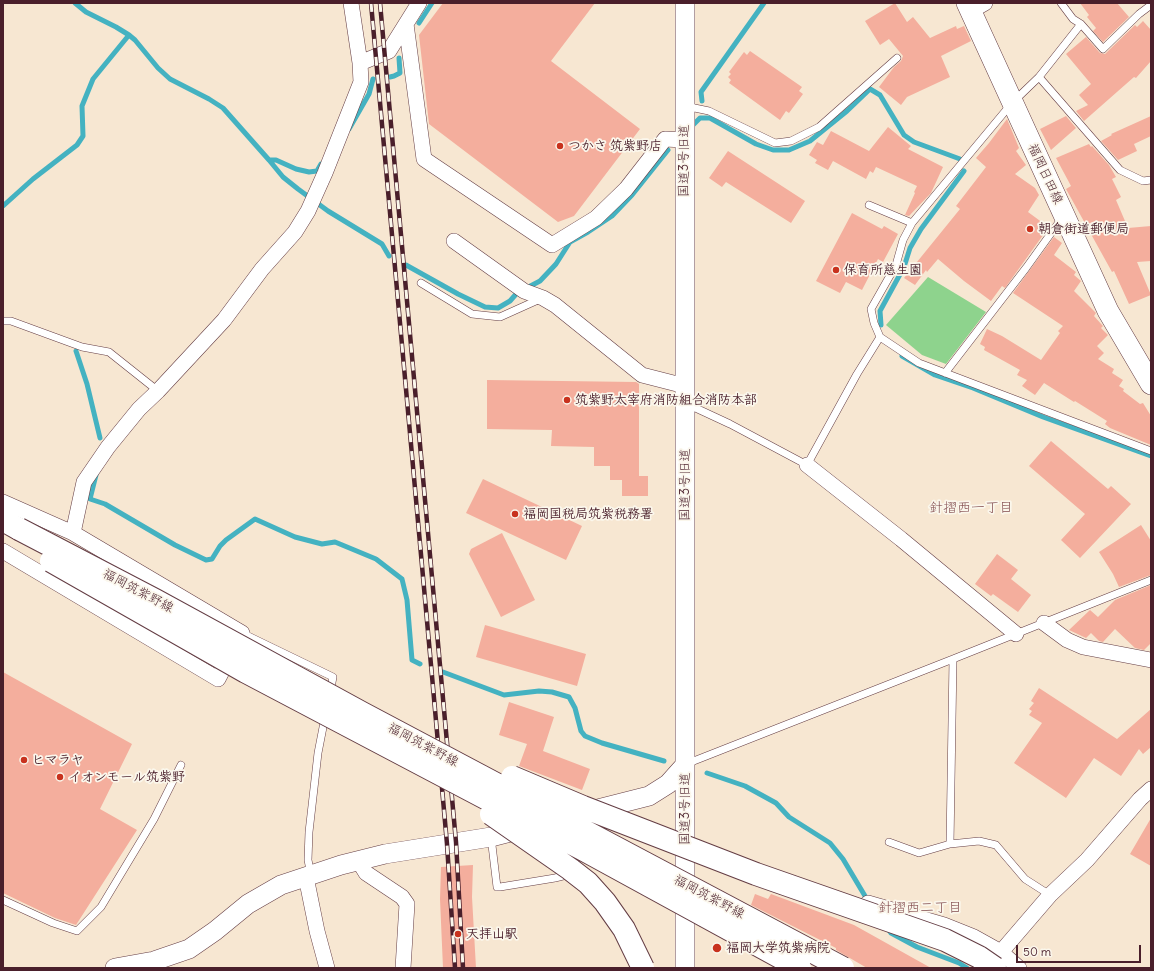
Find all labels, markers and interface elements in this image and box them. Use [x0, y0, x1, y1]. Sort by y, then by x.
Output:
street label: 国道3号旧道 [676, 125, 692, 197]
place label: つかさ 筑紫野店 [568, 138, 662, 154]
marker: つかさ 筑紫野店 [555, 141, 565, 151]
street label: 福岡日田線 [1024, 141, 1066, 207]
place label: 朝倉街道郵便局 [1038, 221, 1129, 237]
marker: 朝倉街道郵便局 [1025, 224, 1035, 234]
place label: 保育所慈生園 [844, 262, 922, 278]
marker: 保育所慈生園 [831, 265, 841, 275]
place label: 筑紫野太宰府消防組合消防本部 [575, 392, 757, 408]
marker: 筑紫野太宰府消防組合消防本部 [562, 395, 572, 405]
street label: 国道3号旧道 [677, 449, 693, 521]
district label: 針摺西一丁目 [929, 500, 1013, 516]
place label: 福岡国税局筑紫税務署 [523, 506, 653, 522]
marker: 福岡国税局筑紫税務署 [510, 509, 520, 519]
street label: 福岡筑紫野線 [100, 566, 176, 616]
street label: 福岡筑紫野線 [385, 720, 461, 770]
place label: ヒマラヤ [32, 752, 84, 768]
marker: ヒマラヤ [19, 755, 29, 765]
place label: イオンモール筑紫野 [68, 769, 185, 785]
marker: イオンモール筑紫野 [55, 772, 65, 782]
street label: 国道3号旧道 [677, 773, 693, 845]
street label: 福岡筑紫野線 [671, 872, 747, 922]
district label: 針摺西二丁目 [878, 900, 962, 916]
place label: 天拝山駅 [466, 926, 518, 942]
marker: 天拝山駅 [453, 929, 463, 939]
scale bar [1018, 937, 1143, 963]
place label: 福岡大学筑紫病院 [726, 940, 830, 956]
marker: 福岡大学筑紫病院 [711, 942, 723, 954]
text: 50 m [1023, 944, 1051, 959]

